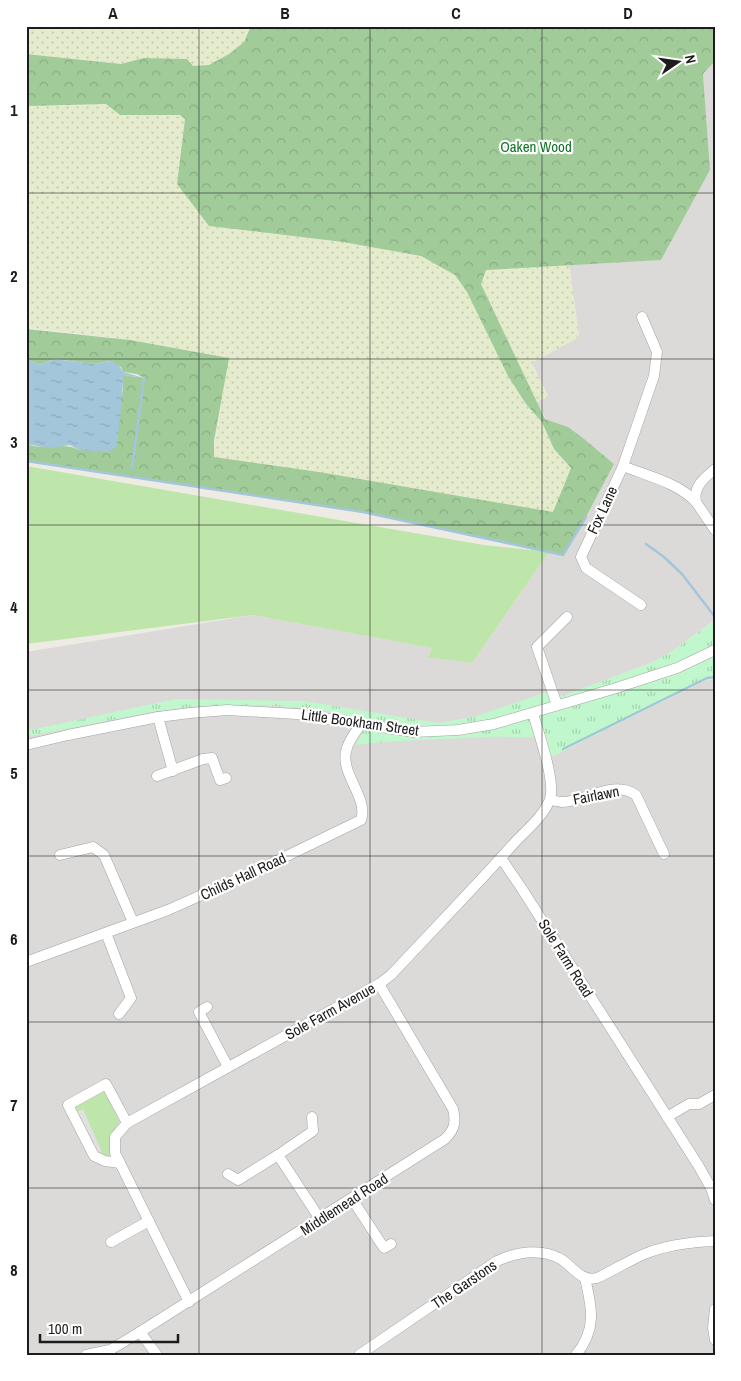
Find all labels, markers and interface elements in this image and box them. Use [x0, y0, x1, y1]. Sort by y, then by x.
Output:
text: A [108, 2, 118, 24]
text: B [280, 2, 290, 24]
text: C [451, 2, 461, 24]
text: D [623, 2, 633, 24]
north arrow [654, 38, 704, 88]
text: N [681, 53, 700, 65]
text: 1 [10, 99, 18, 121]
park label: Oaken Wood [500, 136, 572, 157]
text: 2 [10, 265, 18, 287]
text: 3 [10, 431, 18, 453]
street label: Fox Lane [582, 482, 622, 537]
text: 4 [10, 596, 18, 618]
street label: Little Bookham Street [300, 703, 421, 741]
text: 5 [10, 762, 18, 784]
street label: Fairlawn [571, 780, 621, 810]
street label: Childs Hall Road [197, 847, 289, 905]
street label: Sole Farm Road [534, 915, 598, 1001]
text: 6 [10, 928, 18, 950]
street label: Sole Farm Avenue [281, 977, 379, 1045]
text: 7 [10, 1094, 18, 1116]
street label: Middlemead Road [296, 1168, 392, 1240]
street label: The Garstons [427, 1254, 501, 1314]
text: 8 [10, 1259, 18, 1281]
scale bar [40, 1311, 178, 1343]
text: 100 m [48, 1318, 82, 1339]

